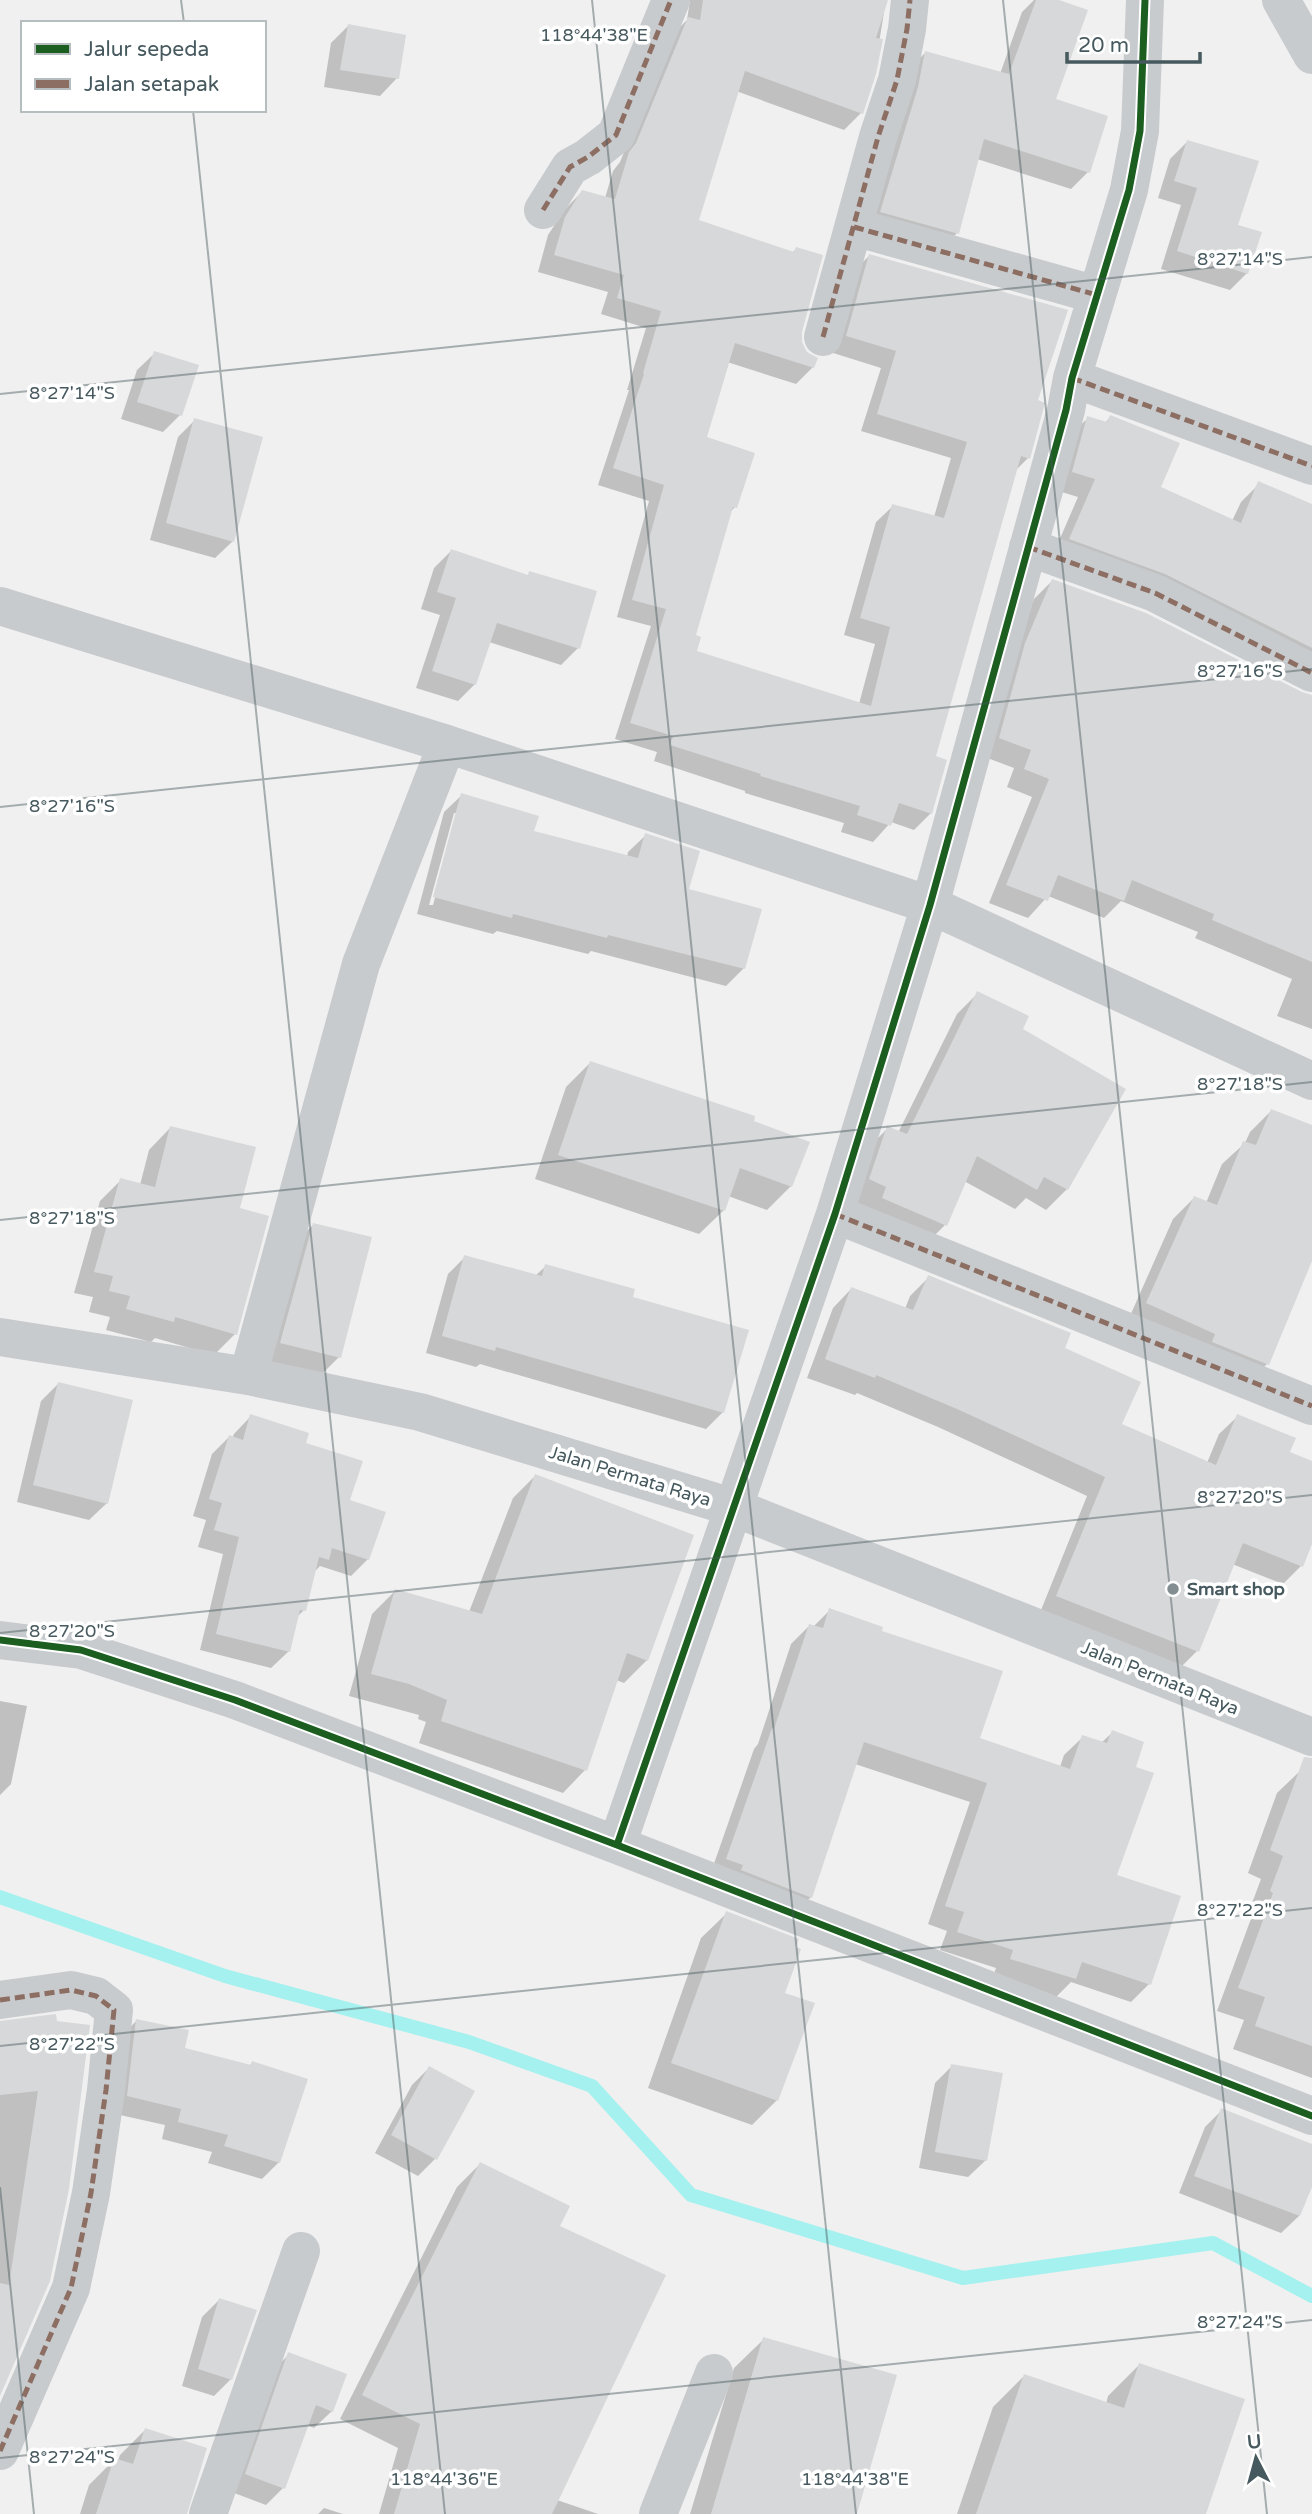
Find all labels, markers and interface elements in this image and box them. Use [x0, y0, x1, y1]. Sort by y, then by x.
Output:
legend [21, 21, 266, 112]
scale bar [1067, 21, 1200, 65]
text: 118°44'38"E [540, 24, 648, 46]
text: 20 m [1078, 33, 1129, 58]
text: Jalur sepeda [84, 37, 209, 62]
text: Jalan setapak [84, 72, 219, 97]
text: 8°27'14"S [1197, 248, 1283, 270]
text: 8°27'14"S [29, 382, 115, 404]
text: 8°27'16"S [1197, 660, 1283, 682]
text: 8°27'16"S [29, 795, 115, 817]
text: 8°27'18"S [1197, 1073, 1283, 1095]
text: 8°27'18"S [29, 1207, 115, 1229]
street label: Jalan Permata Raya [546, 1441, 714, 1511]
text: 8°27'20"S [1197, 1486, 1283, 1508]
place label: Smart shop [1187, 1578, 1285, 1600]
marker: Smart shop [1165, 1581, 1181, 1597]
text: 8°27'20"S [29, 1620, 115, 1642]
street label: Jalan Permata Raya [1078, 1636, 1242, 1720]
text: 8°27'22"S [1197, 1899, 1283, 1921]
text: 8°27'22"S [29, 2033, 115, 2055]
text: 8°27'24"S [1197, 2311, 1283, 2333]
north arrow [1221, 2423, 1291, 2493]
text: U [1246, 2430, 1263, 2454]
text: 8°27'24"S [29, 2446, 115, 2468]
text: 118°44'36"E [390, 2468, 498, 2490]
text: 118°44'38"E [801, 2468, 909, 2490]

